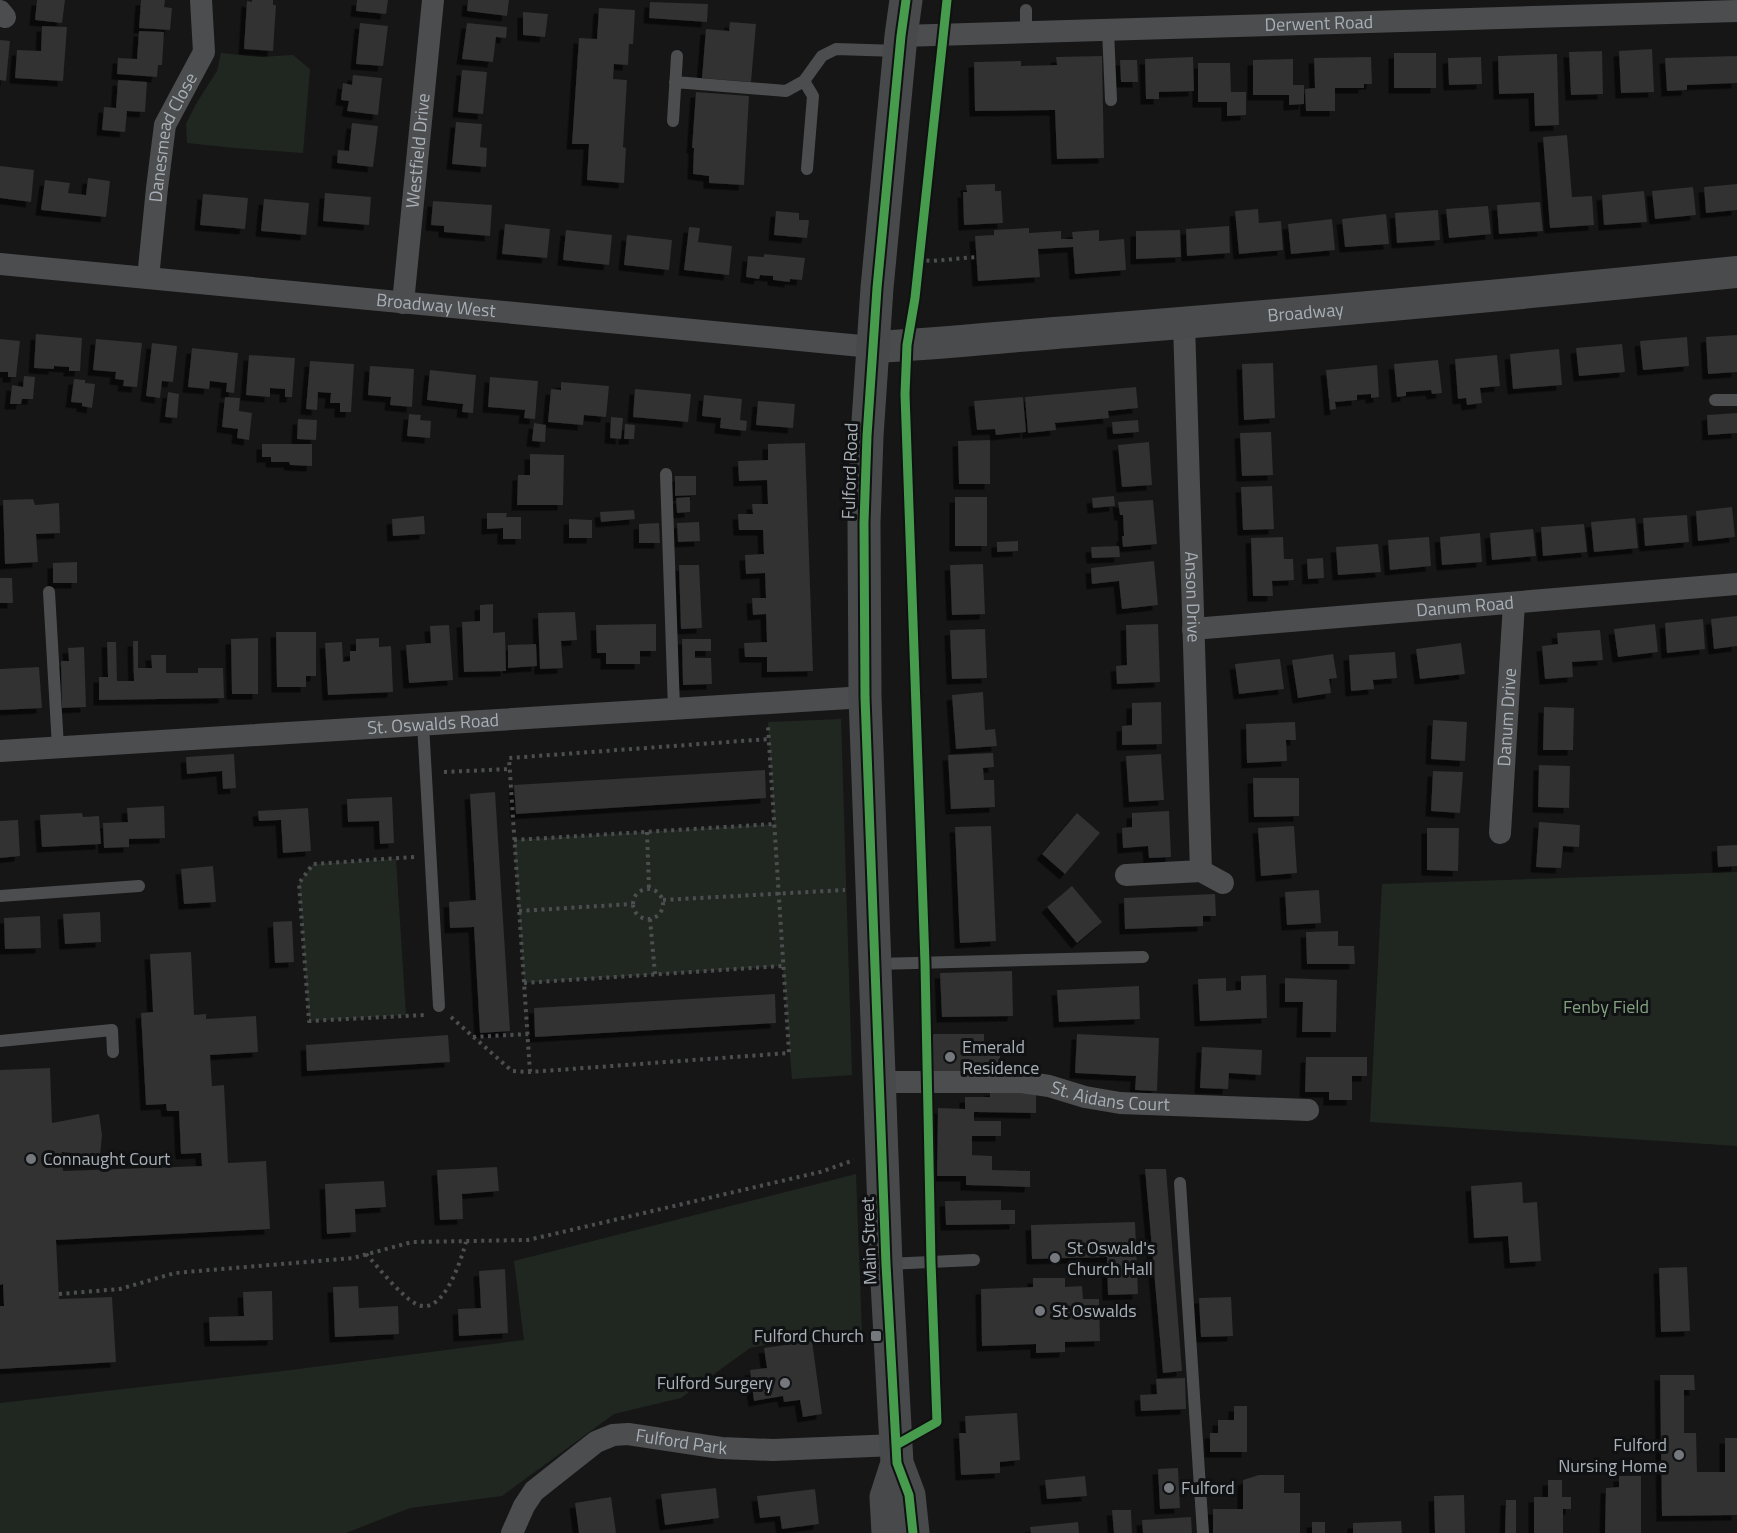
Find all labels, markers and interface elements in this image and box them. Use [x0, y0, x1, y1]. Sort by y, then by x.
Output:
street label: Derwent Road [1264, 8, 1373, 38]
street label: Danesmead Close [142, 67, 204, 203]
street label: Westfield Drive [398, 92, 437, 209]
street label: Broadway West [375, 286, 498, 324]
street label: Broadway [1266, 295, 1345, 329]
street label: Fulford Road [834, 422, 865, 520]
street label: Anson Drive [1178, 551, 1208, 643]
street label: Danum Road [1415, 589, 1515, 623]
street label: Danum Drive [1490, 667, 1523, 767]
street label: St. Oswalds Road [367, 706, 500, 741]
park label: Fenby Field [1563, 993, 1649, 1020]
place label: Emerald Residence [962, 1033, 1039, 1081]
marker: Emerald Residence [943, 1050, 957, 1064]
street label: St. Aidans Court [1048, 1073, 1171, 1118]
place label: Connaught Court [43, 1145, 171, 1172]
marker: Connaught Court [24, 1152, 38, 1166]
street label: Main Street [853, 1196, 884, 1286]
place label: St Oswald's Church Hall [1067, 1234, 1155, 1282]
marker: St Oswald's Church Hall [1048, 1251, 1062, 1265]
place label: St Oswalds [1052, 1297, 1137, 1324]
marker: St Oswalds [1033, 1304, 1047, 1318]
place label: Fulford Church [754, 1322, 864, 1349]
marker: Fulford Church [869, 1329, 883, 1343]
place label: Fulford Surgery [657, 1369, 773, 1396]
marker: Fulford Surgery [778, 1376, 792, 1390]
street label: Fulford Park [634, 1421, 728, 1461]
place label: Fulford Nursing Home [1558, 1431, 1667, 1479]
marker: Fulford Nursing Home [1672, 1448, 1686, 1462]
place label: Fulford [1181, 1474, 1235, 1501]
marker: Fulford [1162, 1481, 1176, 1495]

